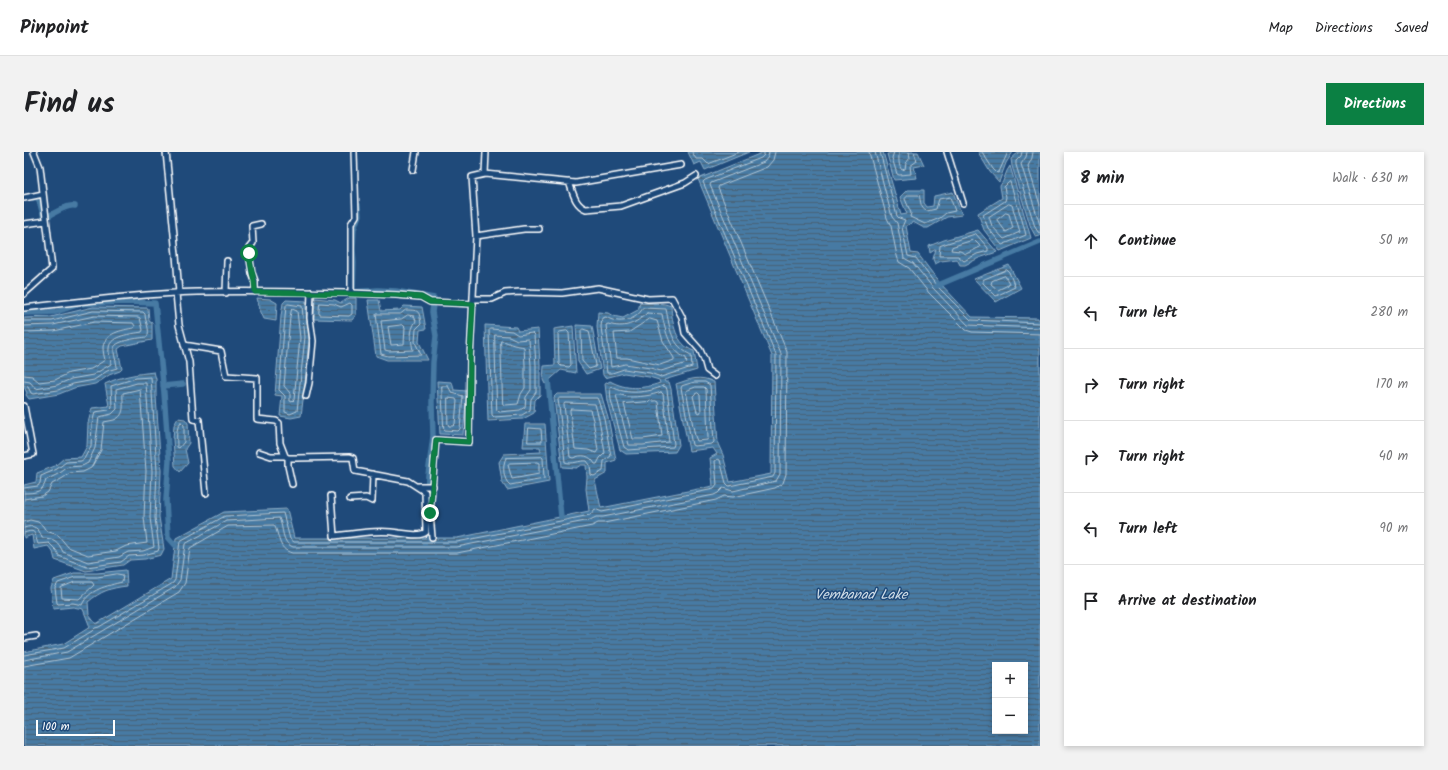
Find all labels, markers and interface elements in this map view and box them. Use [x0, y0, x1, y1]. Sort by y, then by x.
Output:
text: Pinpoint [20, 13, 89, 43]
text: Map [1268, 17, 1293, 39]
text: Directions [1315, 17, 1373, 39]
text: Saved [1395, 17, 1428, 39]
text: Find us [24, 82, 115, 127]
button: Directions [1326, 83, 1424, 125]
text: 8 min [1080, 165, 1124, 192]
text: Walk · 630 m [1332, 168, 1408, 189]
text: Continue [1118, 229, 1176, 253]
icon: ahead [1080, 230, 1102, 252]
text: 50 m [1379, 230, 1408, 251]
route start [240, 244, 258, 262]
text: Turn left [1118, 301, 1178, 325]
icon: left [1080, 302, 1102, 324]
text: 280 m [1371, 302, 1408, 323]
text: Turn right [1118, 373, 1185, 397]
icon: right [1080, 374, 1102, 396]
text: 170 m [1376, 374, 1408, 395]
text: Turn right [1118, 445, 1185, 469]
icon: right [1080, 446, 1102, 468]
text: 40 m [1379, 446, 1408, 467]
route end [421, 504, 439, 522]
text: Turn left [1118, 517, 1178, 541]
icon: left [1080, 518, 1102, 540]
text: 90 m [1380, 518, 1408, 539]
water label: Vembanad Lake [815, 584, 909, 606]
text: Arrive at destination [1118, 589, 1257, 613]
icon: arrive [1080, 590, 1102, 612]
map controls [992, 662, 1028, 734]
button: + [992, 662, 1028, 698]
button: − [992, 698, 1028, 734]
scale bar [36, 718, 115, 737]
text: 100 m [42, 718, 70, 736]

